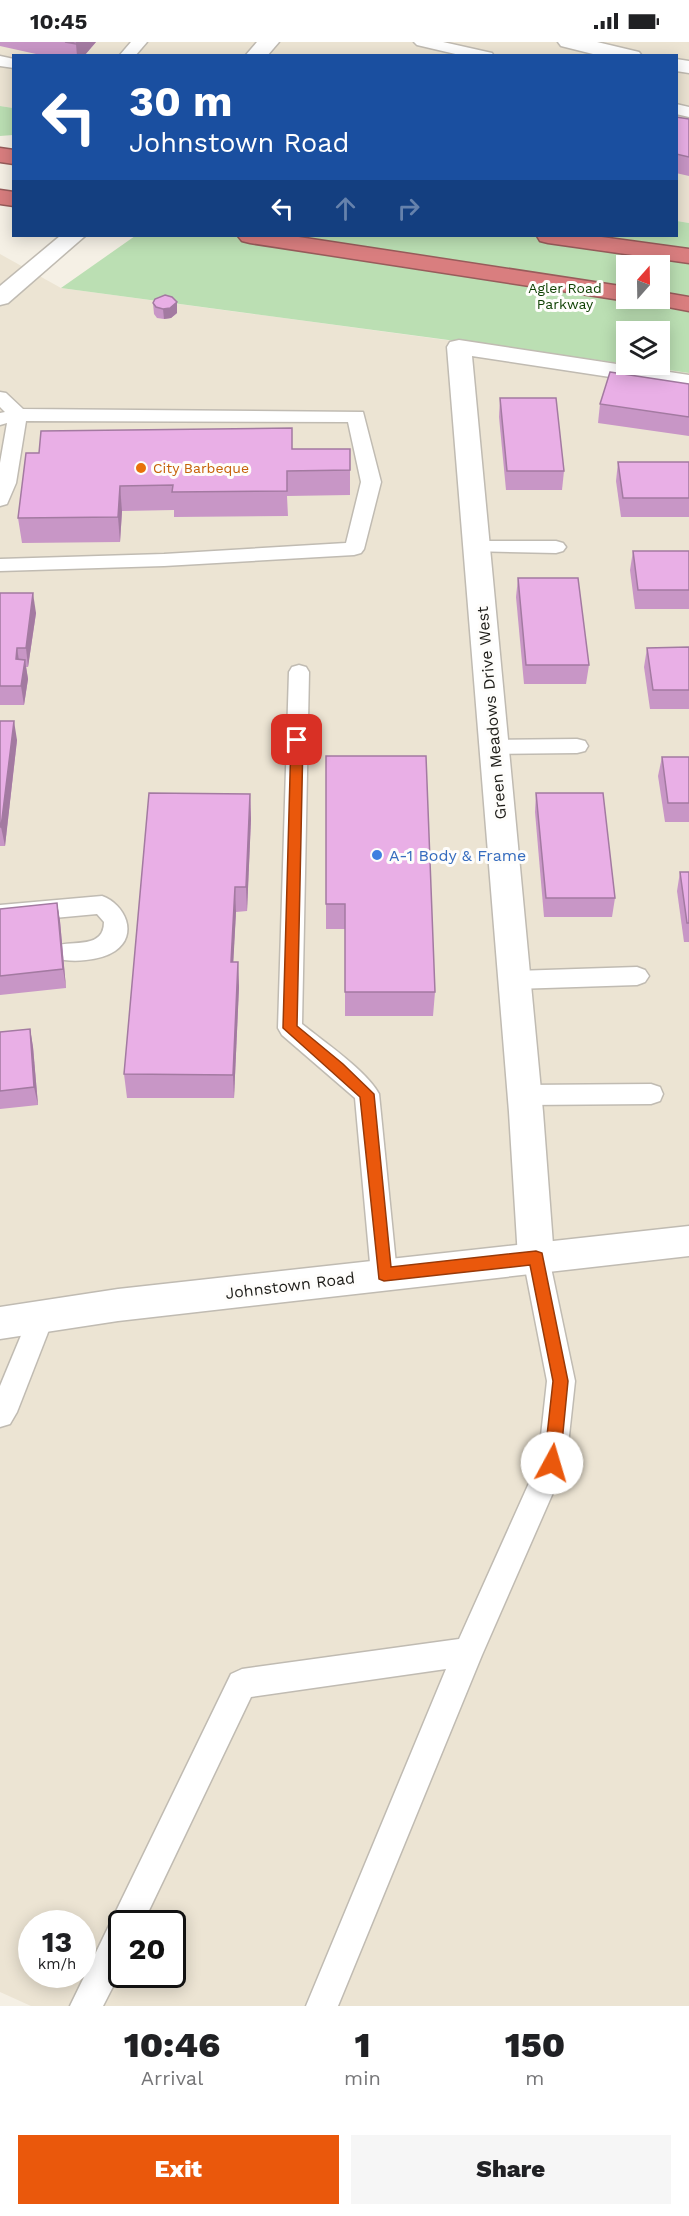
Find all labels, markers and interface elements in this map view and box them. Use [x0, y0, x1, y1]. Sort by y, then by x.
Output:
text: 10:45 [30, 9, 87, 34]
text: 30 m [129, 77, 233, 126]
icon: left [30, 78, 108, 156]
text: Johnstown Road [129, 127, 349, 159]
icon: left [266, 192, 299, 225]
icon: ahead [329, 192, 362, 225]
icon: right [392, 192, 425, 225]
north arrow [616, 255, 670, 309]
map controls [616, 255, 670, 375]
park label: Agler Road Parkway [528, 280, 602, 312]
button: layers [616, 321, 670, 375]
place label: City Barbeque [153, 460, 249, 476]
marker: City Barbeque [134, 461, 148, 475]
street label: Green Meadows Drive West [473, 605, 510, 820]
pin [271, 714, 322, 765]
icon: arrive [280, 723, 313, 756]
place label: A-1 Body & Frame [389, 846, 526, 865]
marker: A-1 Body & Frame [370, 848, 384, 862]
street label: Johnstown Road [224, 1268, 356, 1303]
position arrow [520, 1431, 584, 1495]
speed limit sign: 20 [108, 1910, 186, 1988]
text: 13 [42, 1924, 72, 1959]
text: km/h [38, 1955, 76, 1973]
text: 10:46 [124, 2024, 220, 2066]
text: 1 [354, 2024, 370, 2066]
text: 150 [505, 2024, 565, 2066]
text: Arrival [141, 2066, 203, 2090]
text: min [344, 2066, 381, 2090]
text: m [525, 2066, 544, 2090]
button: Exit [18, 2135, 339, 2204]
button: Share [351, 2135, 671, 2204]

